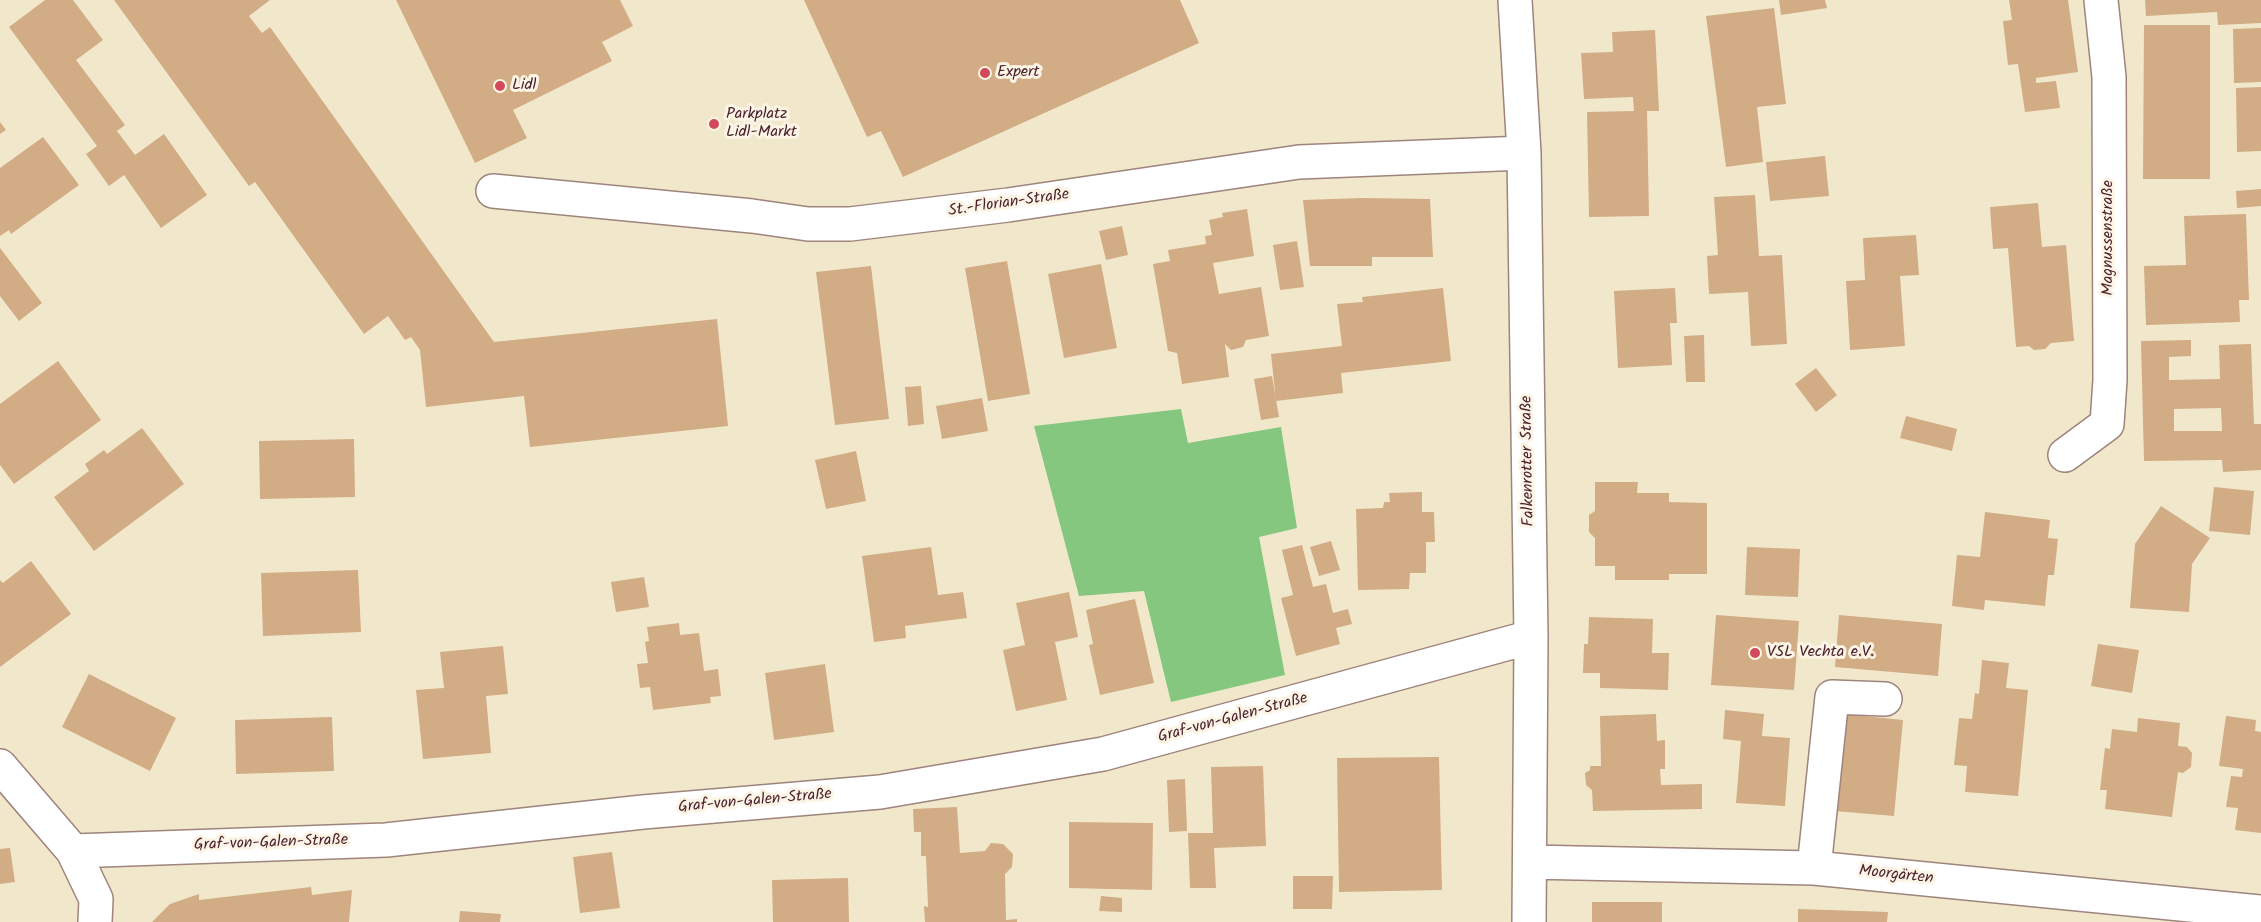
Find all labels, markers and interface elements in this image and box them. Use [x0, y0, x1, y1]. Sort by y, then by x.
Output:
place label: Expert [997, 63, 1040, 83]
marker: Expert [978, 66, 992, 80]
place label: Lidl [512, 76, 536, 96]
marker: Lidl [493, 79, 507, 93]
place label: Parkplatz Lidl-Markt [726, 105, 797, 143]
marker: Parkplatz Lidl-Markt [707, 117, 721, 131]
street label: Magnussenstraße [2099, 180, 2119, 296]
street label: St.-Florian-Straße [947, 186, 1071, 222]
street label: Falkenrotter Straße [1518, 395, 1540, 527]
place label: VSL Vechta e.V. [1767, 643, 1874, 663]
marker: VSL Vechta e.V. [1748, 646, 1762, 660]
street label: Graf-von-Galen-Straße [1156, 690, 1310, 748]
street label: Graf-von-Galen-Straße [677, 786, 833, 818]
street label: Graf-von-Galen-Straße [194, 832, 348, 856]
street label: Moorgärten [1858, 863, 1934, 889]

